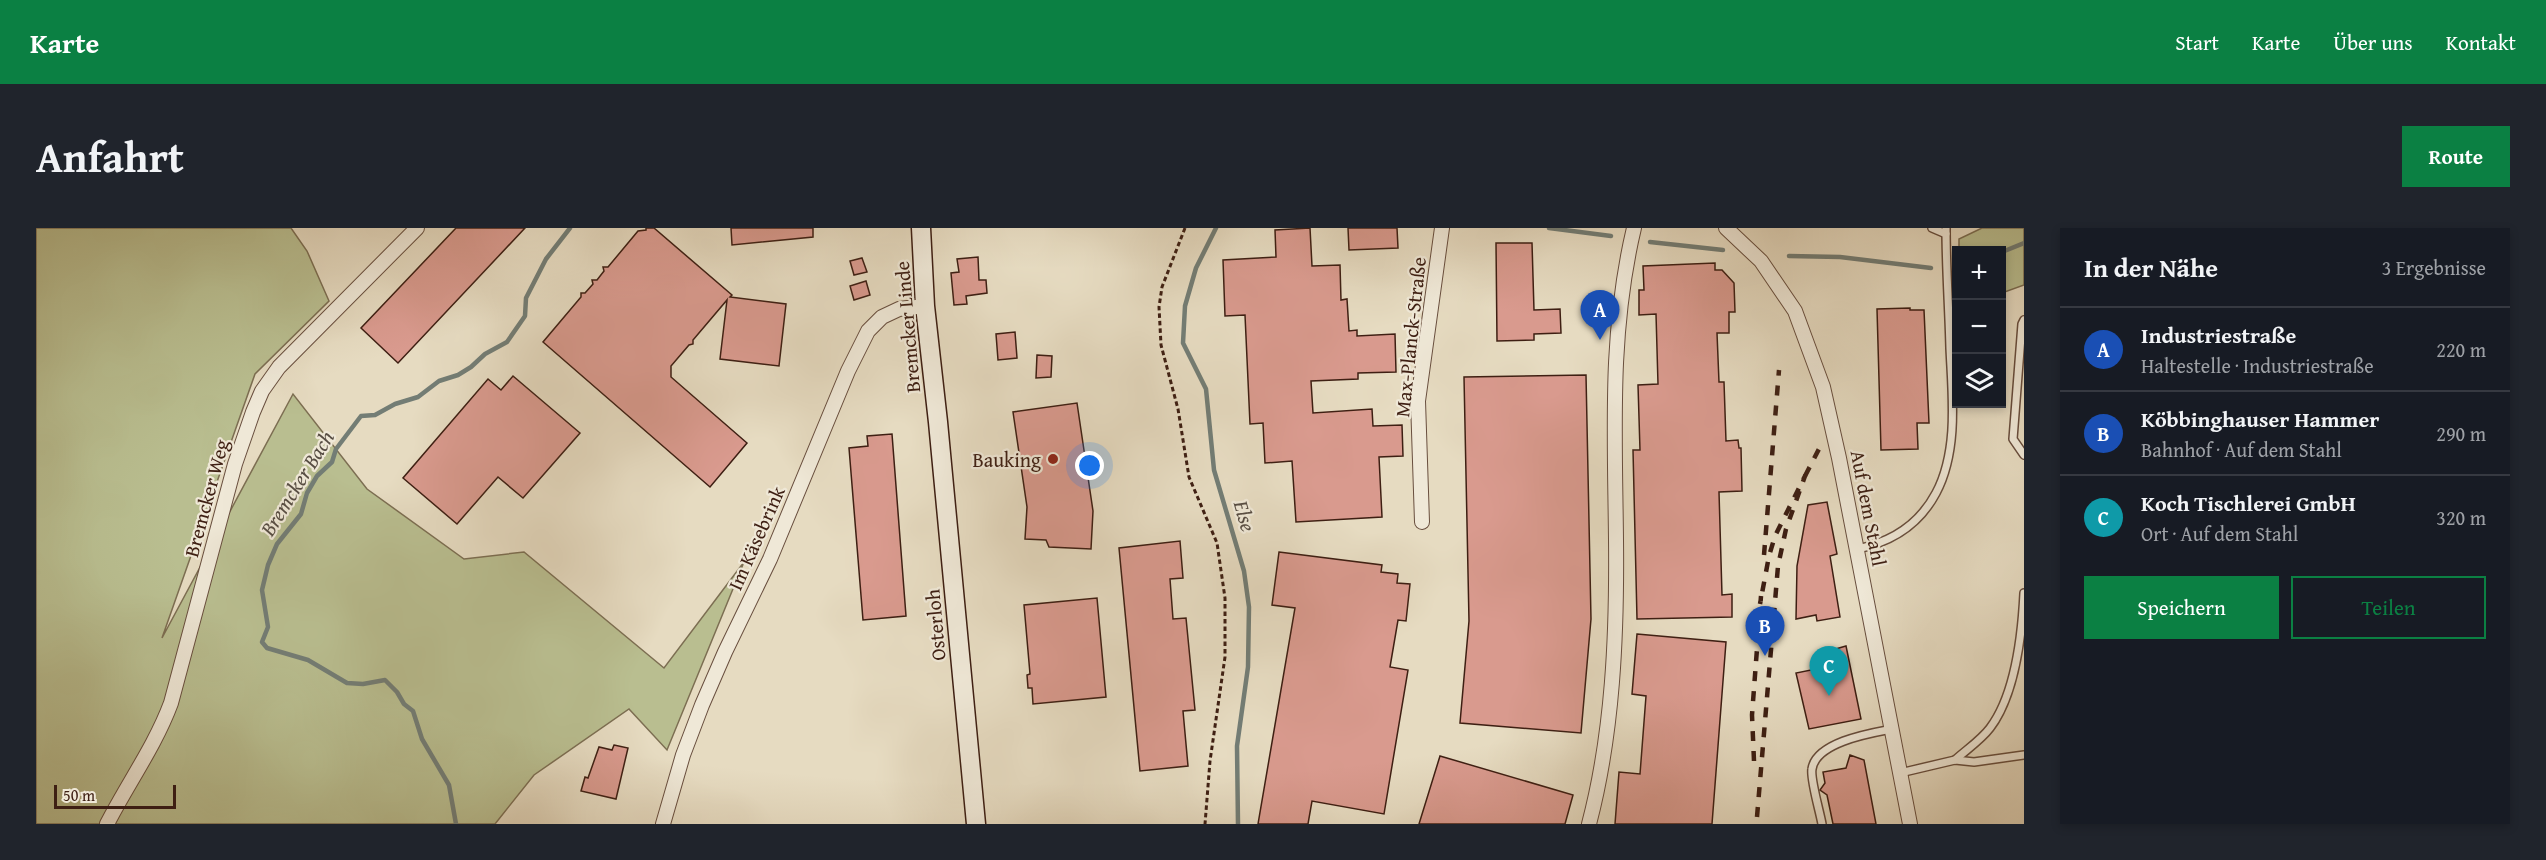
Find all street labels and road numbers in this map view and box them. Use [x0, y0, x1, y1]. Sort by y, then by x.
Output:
street label: Max-Planck-Straße [1387, 255, 1433, 419]
street label: Bremcker Linde [887, 260, 927, 394]
street label: Bremcker Weg [176, 436, 236, 560]
street label: Auf dem Stahl [1844, 447, 1895, 569]
street label: Im Käsebrink [720, 481, 792, 595]
street label: Osterloh [917, 588, 953, 662]

